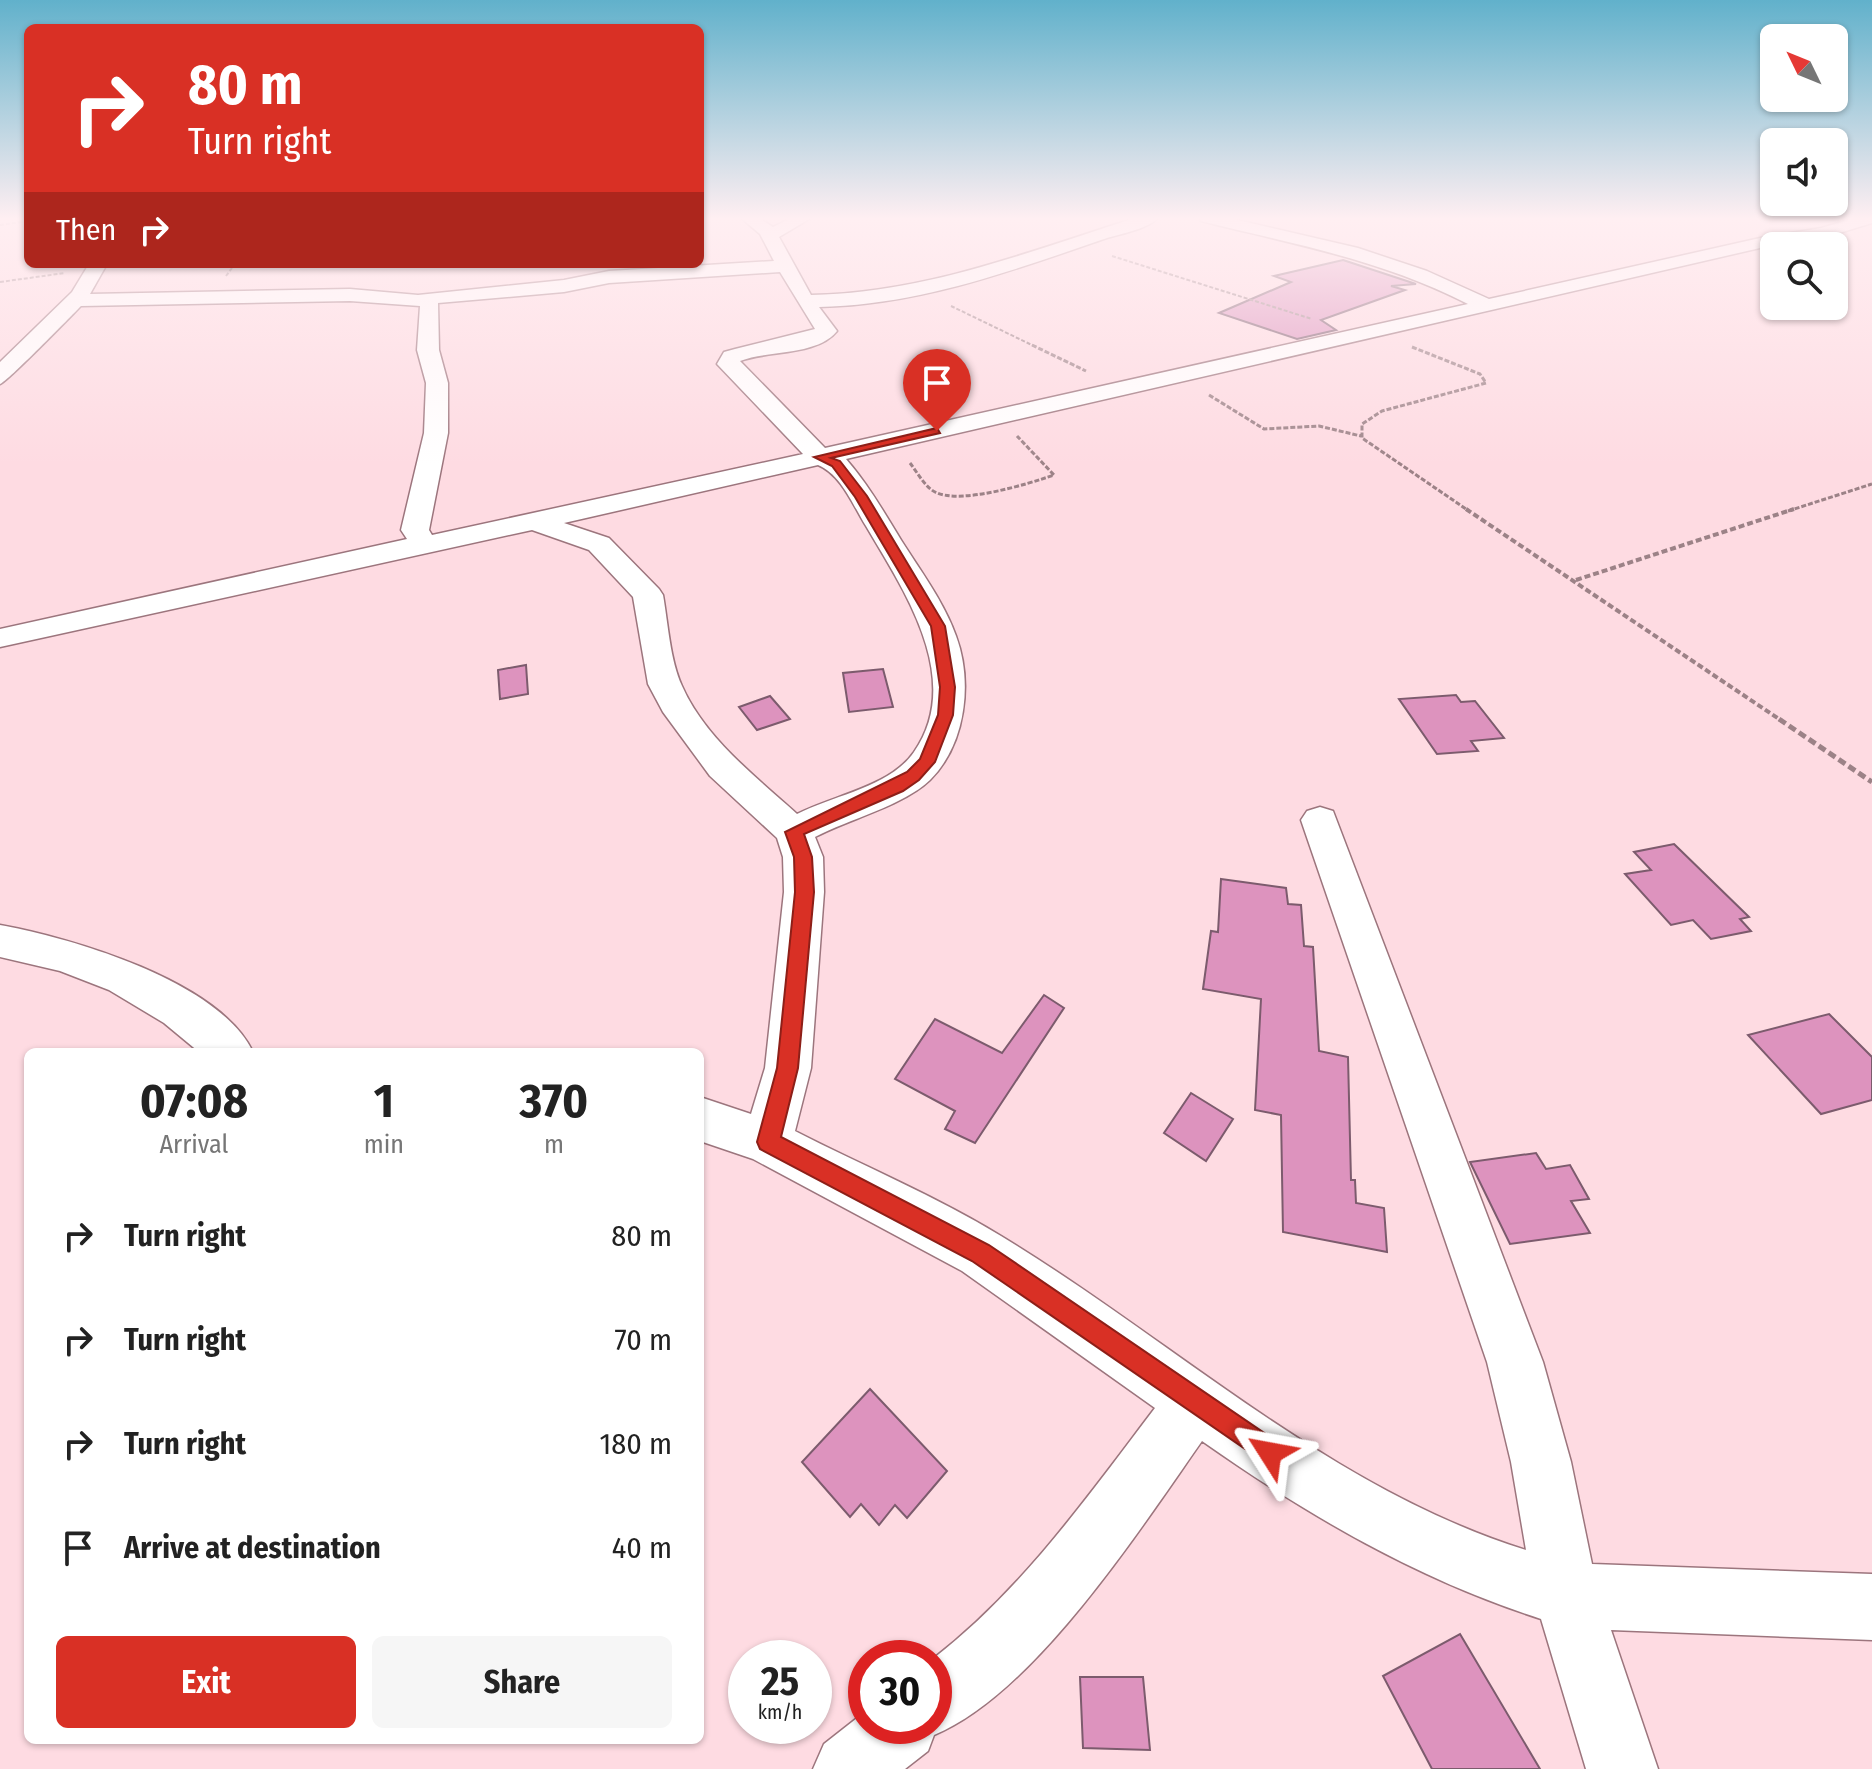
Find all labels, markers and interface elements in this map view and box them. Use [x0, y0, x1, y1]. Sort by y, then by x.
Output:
north arrow [1760, 24, 1848, 112]
map controls [1760, 24, 1848, 320]
text: 80 m [188, 52, 303, 119]
icon: right [56, 56, 160, 160]
text: Turn right [188, 120, 331, 164]
button: sound [1760, 128, 1848, 216]
icon: right [132, 208, 176, 252]
text: Then [56, 212, 116, 248]
button: search [1760, 232, 1848, 320]
pin [903, 349, 971, 431]
icon: arrive [915, 361, 959, 405]
text: 07:08 [140, 1072, 248, 1130]
text: 1 [374, 1072, 394, 1130]
text: 370 [520, 1072, 588, 1130]
text: Arrival [159, 1129, 228, 1160]
text: min [364, 1129, 404, 1160]
text: m [544, 1129, 564, 1160]
icon: right [56, 1214, 100, 1258]
text: Turn right [124, 1218, 246, 1254]
text: 80 m [611, 1218, 672, 1254]
icon: right [56, 1318, 100, 1362]
text: Turn right [124, 1322, 246, 1358]
text: 70 m [614, 1322, 672, 1358]
position arrow [1228, 1411, 1312, 1495]
icon: right [56, 1422, 100, 1466]
text: Turn right [124, 1426, 246, 1462]
text: 180 m [600, 1426, 672, 1462]
icon: arrive [56, 1526, 100, 1570]
text: Arrive at destination [124, 1530, 381, 1566]
text: 40 m [612, 1530, 672, 1566]
button: Exit [56, 1636, 356, 1728]
button: Share [372, 1636, 672, 1728]
speed limit sign: 30 [848, 1640, 952, 1744]
text: 25 [761, 1658, 799, 1706]
text: km/h [758, 1700, 802, 1724]

